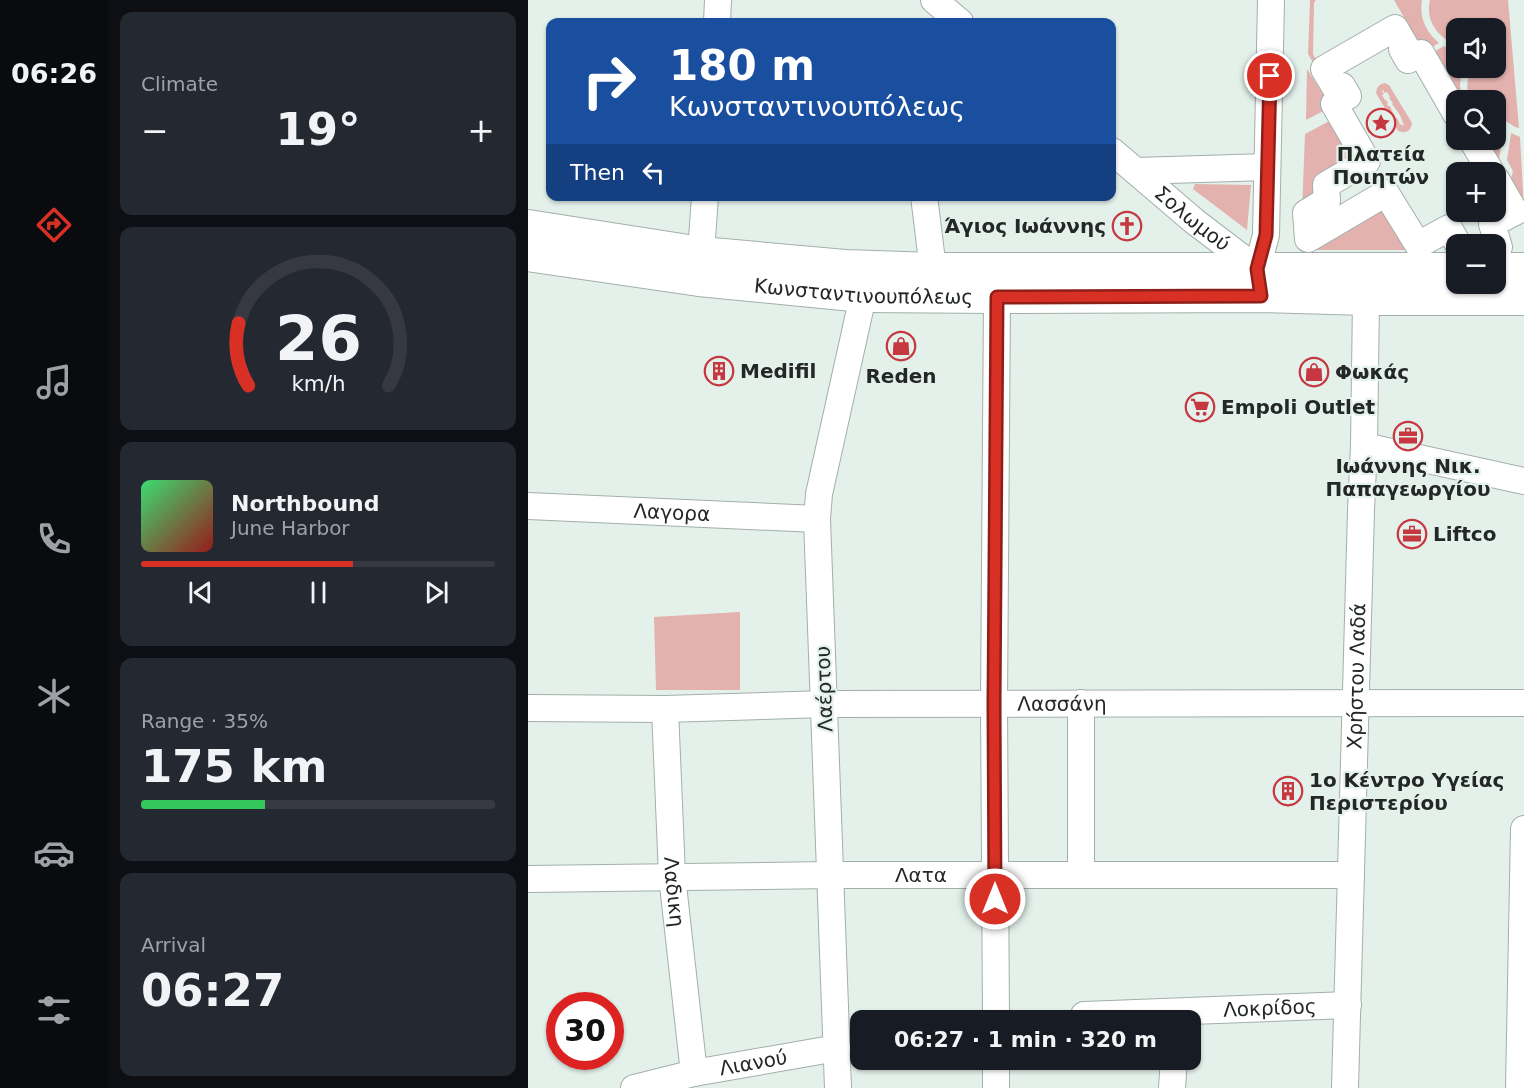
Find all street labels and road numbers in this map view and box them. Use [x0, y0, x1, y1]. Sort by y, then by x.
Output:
street label: Σολωμού [1150, 181, 1235, 256]
street label: Κωνσταντινουπόλεως [753, 273, 973, 309]
street label: Λαγορα [633, 499, 711, 526]
street label: Χρήστου Λαδά [1342, 603, 1370, 750]
street label: Λαέρτου [811, 645, 837, 733]
street label: Λασσάνη [1017, 692, 1107, 716]
street label: Λαδικη [659, 856, 690, 928]
street label: Λατα [895, 863, 947, 887]
street label: Λοκρίδος [1223, 994, 1317, 1022]
street label: Λιανού [717, 1045, 789, 1080]

